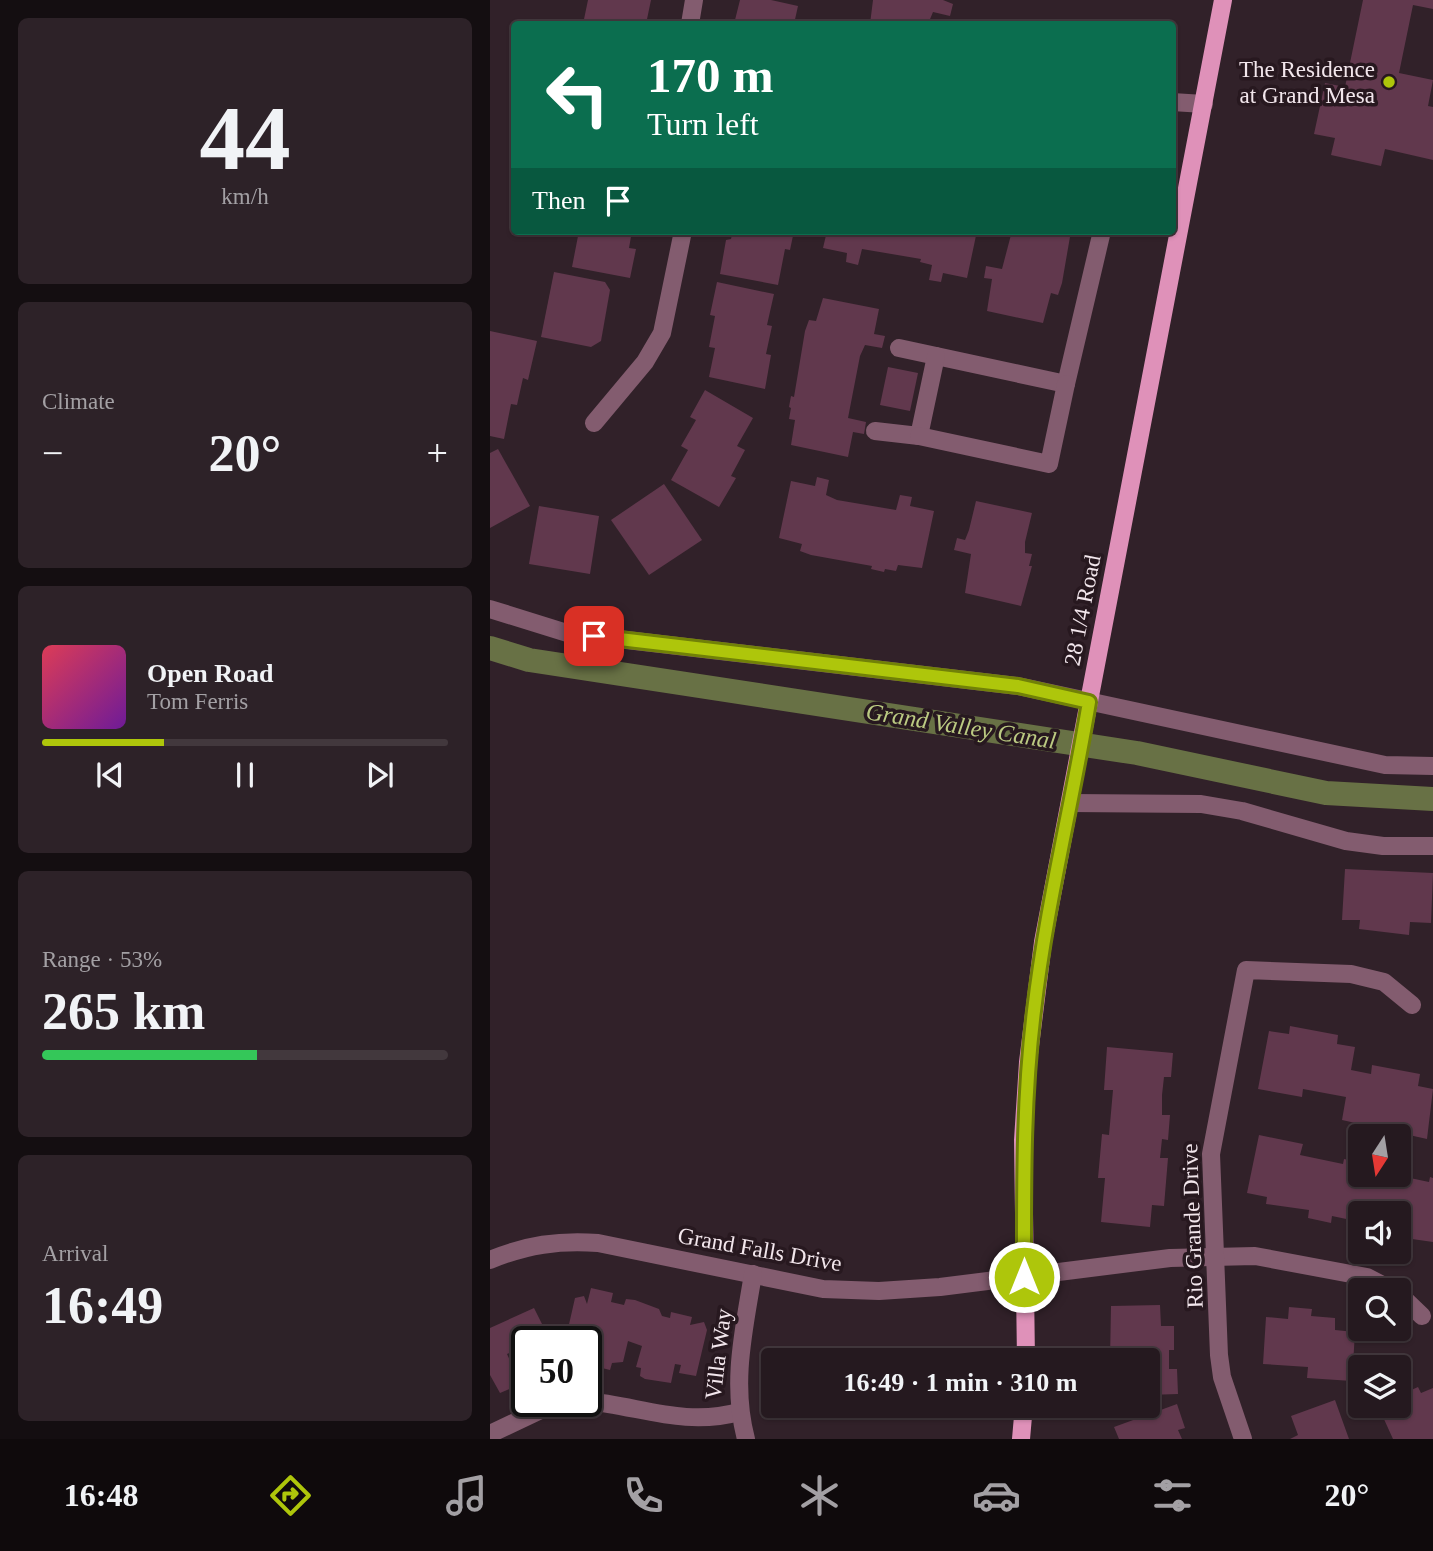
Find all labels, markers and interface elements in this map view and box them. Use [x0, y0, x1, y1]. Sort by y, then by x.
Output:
text: 170 m [647, 48, 774, 103]
icon: left [532, 49, 623, 140]
place label: The Residence at Grand Mesa [1239, 57, 1375, 108]
marker: The Residence at Grand Mesa [1381, 74, 1397, 90]
text: 44 [200, 88, 291, 189]
text: Turn left [647, 106, 759, 142]
icon: arrive [599, 182, 637, 220]
text: km/h [221, 184, 269, 209]
text: Then [532, 186, 585, 215]
text: Climate [42, 389, 115, 414]
text: 20° [209, 425, 281, 482]
text: − [42, 432, 63, 474]
text: + [427, 432, 448, 474]
street label: 28 1/4 Road [1059, 552, 1106, 668]
pin [564, 606, 624, 666]
icon: arrive [575, 617, 613, 655]
text: Open Road [147, 659, 273, 688]
text: Tom Ferris [147, 689, 248, 714]
water label: Grand Valley Canal [864, 698, 1058, 754]
icon: previous [91, 756, 129, 794]
icon: pause [226, 756, 264, 794]
icon: next [361, 756, 399, 794]
text: Range · 53% [42, 947, 162, 972]
text: 265 km [42, 983, 205, 1040]
north arrow [1348, 1124, 1410, 1186]
map controls [1348, 1124, 1411, 1418]
street label: Rio Grande Drive [1177, 1143, 1208, 1309]
button: sound [1348, 1201, 1411, 1264]
street label: Grand Falls Drive [676, 1223, 844, 1276]
position arrow [987, 1240, 1061, 1314]
text: Arrival [42, 1241, 108, 1266]
text: 16:49 [42, 1277, 163, 1334]
button: search [1348, 1278, 1411, 1341]
street label: Villa Way [701, 1307, 737, 1401]
speed limit sign: 50 [511, 1326, 602, 1417]
button: layers [1348, 1355, 1411, 1418]
text: 16:49 · 1 min · 310 m [844, 1368, 1078, 1397]
icon: directions [266, 1471, 315, 1520]
icon: music [442, 1471, 491, 1520]
icon: phone [619, 1471, 668, 1520]
icon: climate [795, 1471, 844, 1520]
icon: car [972, 1471, 1021, 1520]
icon: filters [1148, 1471, 1197, 1520]
text: 16:48 [64, 1477, 138, 1513]
text: 20° [1324, 1477, 1369, 1513]

